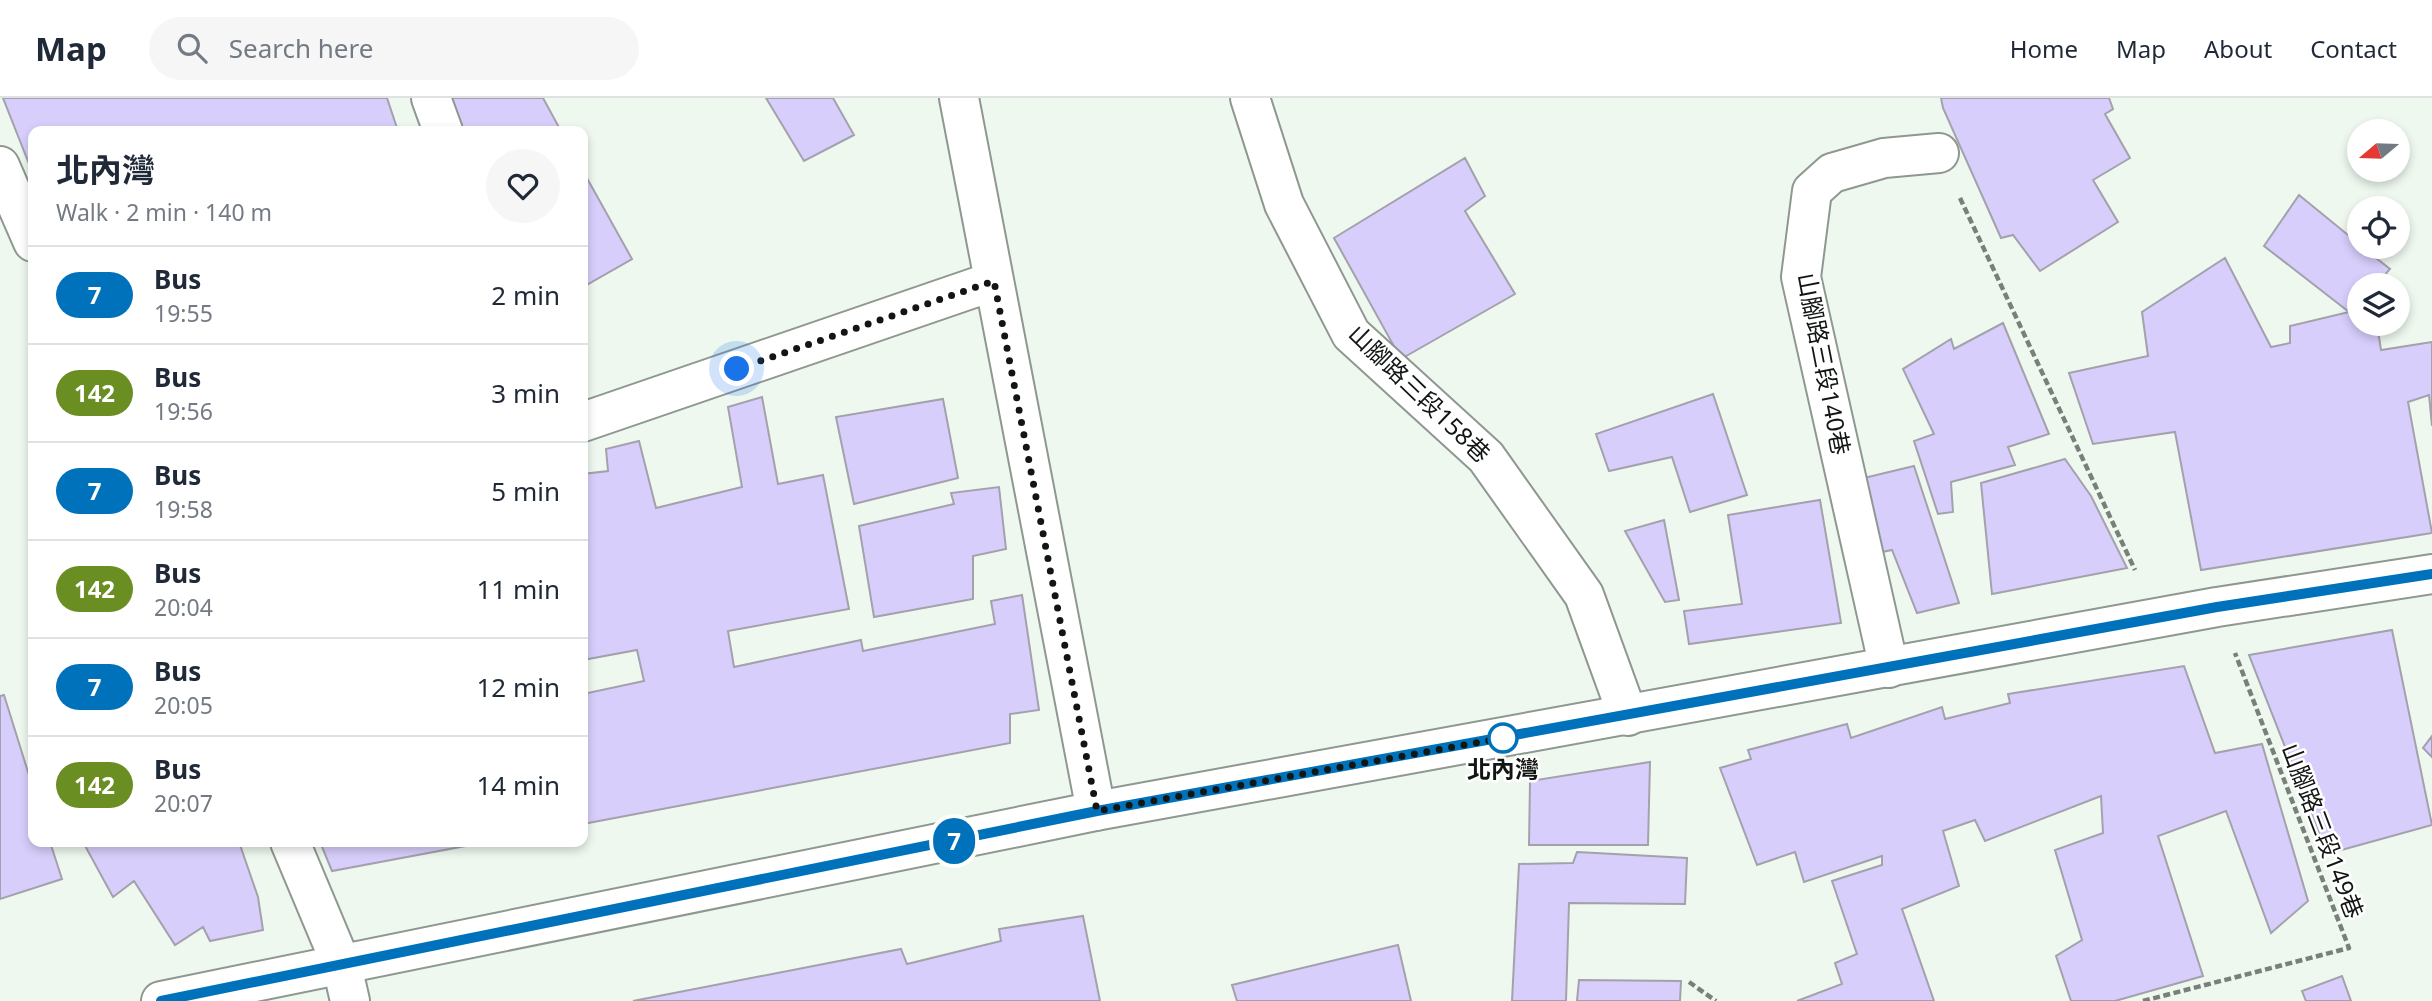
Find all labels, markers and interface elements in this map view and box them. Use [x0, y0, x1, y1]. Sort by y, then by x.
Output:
search box [149, 17, 639, 80]
text: Map [35, 26, 107, 71]
icon: search [173, 29, 211, 67]
text: Search here [229, 30, 373, 66]
text: Home [2010, 32, 2078, 65]
text: Map [2116, 32, 2166, 65]
text: About [2204, 32, 2272, 65]
text: Contact [2310, 32, 2397, 65]
north arrow [2347, 119, 2410, 182]
map controls [2347, 119, 2410, 336]
text: 北內灣 [56, 147, 155, 192]
button: heart [486, 149, 560, 223]
text: Walk · 2 min · 140 m [56, 196, 272, 228]
button: locate [2347, 196, 2410, 259]
text: Bus [154, 261, 201, 297]
street label: 山腳路三段140巷 [1791, 270, 1858, 458]
button: layers [2347, 273, 2410, 336]
text: 2 min [491, 277, 560, 313]
text: 7 [88, 278, 101, 311]
text: 19:55 [154, 297, 213, 329]
street label: 山腳路三段158巷 [1342, 317, 1498, 469]
your location [719, 351, 754, 386]
text: Bus [154, 359, 201, 395]
text: 3 min [491, 375, 560, 411]
text: 142 [74, 376, 115, 409]
text: 19:56 [154, 395, 213, 427]
text: Bus [154, 457, 201, 493]
text: 5 min [491, 473, 560, 509]
text: 7 [88, 474, 101, 507]
text: 19:58 [154, 493, 213, 525]
text: Bus [154, 555, 201, 591]
text: 11 min [476, 571, 560, 607]
text: 142 [74, 572, 115, 605]
text: 20:04 [154, 591, 213, 623]
text: Bus [154, 653, 201, 689]
text: 12 min [476, 669, 560, 705]
text: 7 [88, 670, 101, 703]
text: 20:05 [154, 689, 213, 721]
marker: 北內灣 [1488, 723, 1518, 753]
street label: 山腳路三段149巷 [2275, 738, 2372, 923]
text: Bus [154, 751, 201, 787]
place label: 北內灣 [1467, 752, 1539, 785]
text: 14 min [476, 767, 560, 803]
text: 142 [74, 768, 115, 801]
text: 20:07 [154, 787, 213, 819]
line badge: 7 [931, 818, 977, 864]
text: 7 [947, 824, 961, 857]

